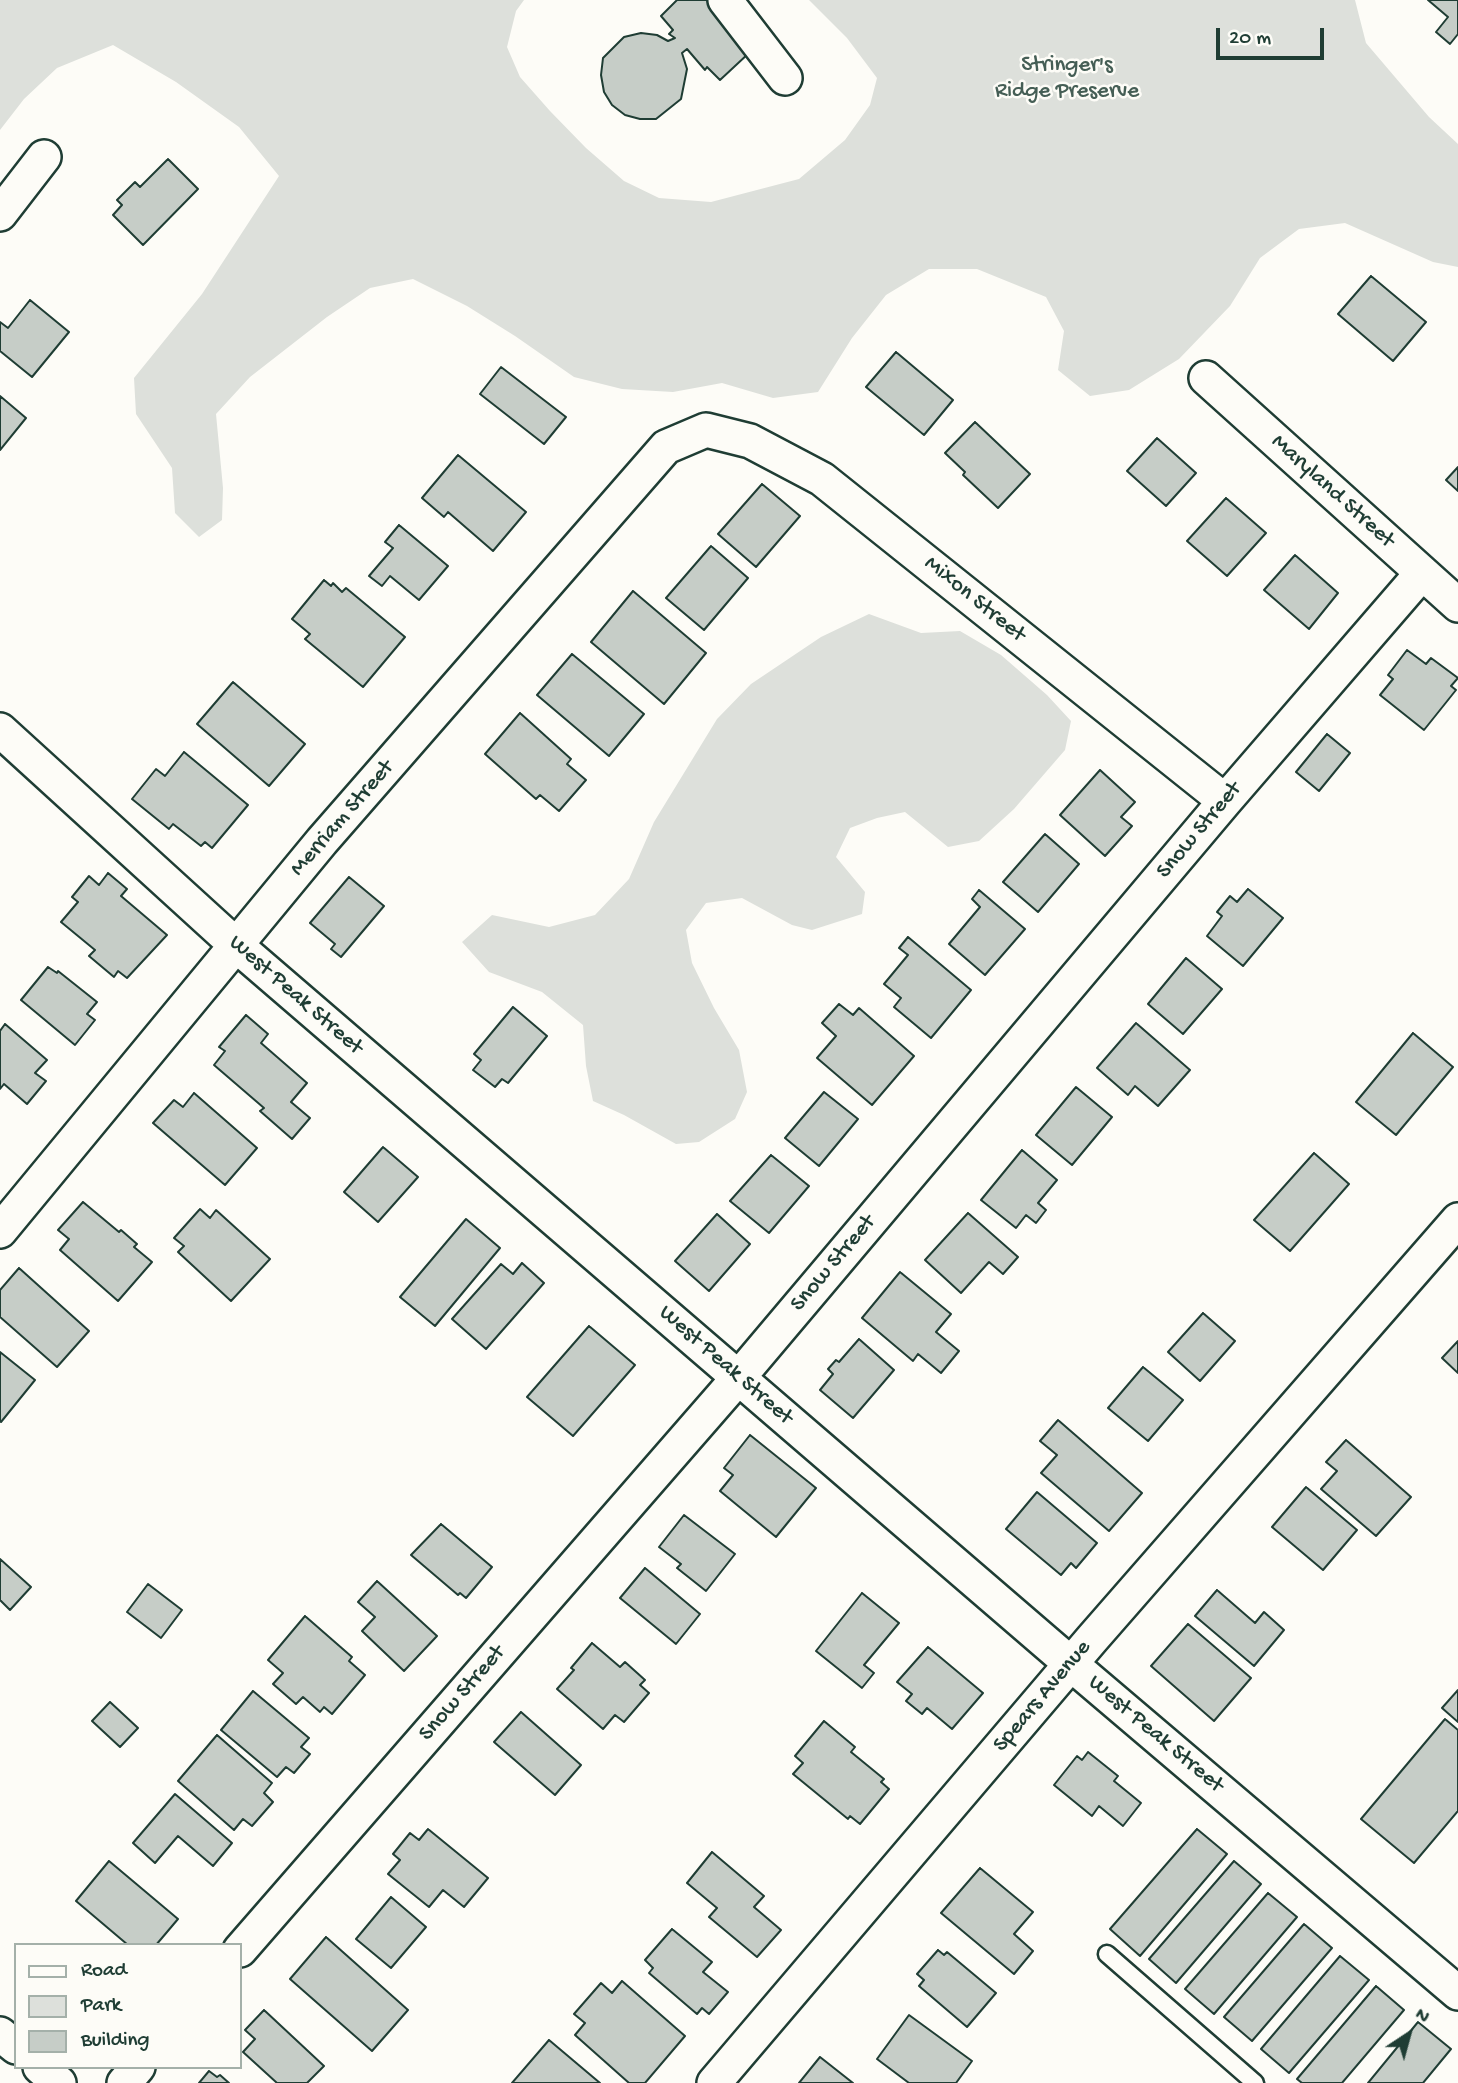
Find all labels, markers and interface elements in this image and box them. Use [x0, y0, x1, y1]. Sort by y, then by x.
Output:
scale bar [1220, 14, 1328, 58]
text: 20 m [1229, 27, 1271, 52]
park label: Stringer's Ridge Preserve [995, 52, 1139, 106]
street label: Maryland Street [1264, 429, 1400, 555]
street label: Mixon Street [918, 551, 1030, 649]
street label: Merriam Street [285, 755, 401, 883]
street label: Snow Street [1151, 777, 1249, 885]
street label: West Peak Street [222, 930, 368, 1062]
street label: Snow Street [785, 1210, 883, 1318]
street label: West Peak Street [652, 1300, 798, 1432]
street label: Spears Avenue [988, 1635, 1098, 1759]
street label: Snow Street [414, 1640, 512, 1748]
street label: West Peak Street [1081, 1670, 1229, 1800]
legend [14, 1943, 242, 2069]
text: Road [81, 1959, 127, 1984]
text: Park [81, 1994, 121, 2019]
north arrow [1374, 1999, 1444, 2069]
text: N [1410, 2004, 1433, 2030]
text: Building [81, 2029, 150, 2054]

